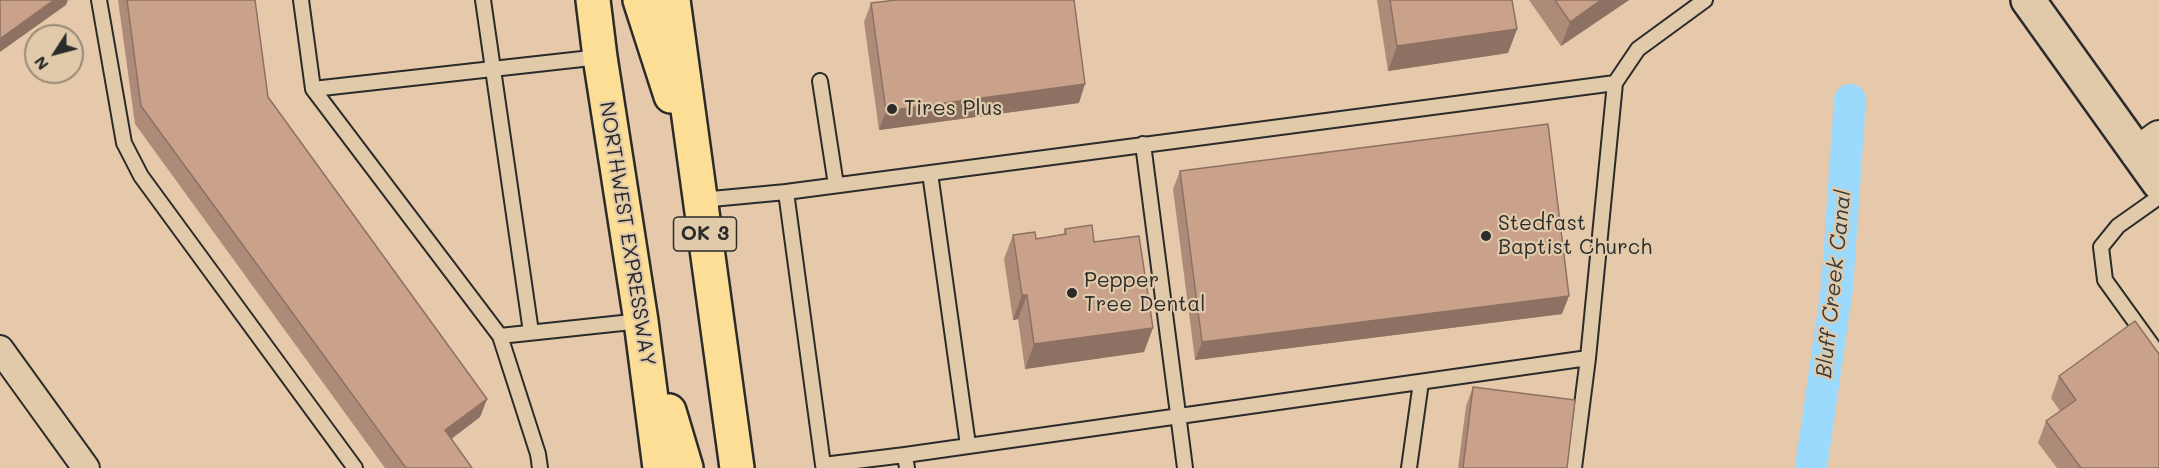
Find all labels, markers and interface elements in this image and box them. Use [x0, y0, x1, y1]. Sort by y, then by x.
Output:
north arrow [24, 24, 84, 84]
text: N [29, 53, 53, 75]
place label: Tires Plus [904, 96, 1002, 122]
street label: NORTHWEST EXPRESSWAY [594, 100, 660, 368]
marker: Tires Plus [885, 102, 899, 116]
water label: Bluff Creek Canal [1811, 189, 1857, 379]
place label: Stedfast Baptist Church [1498, 211, 1652, 261]
road number: OK 3 [674, 217, 736, 251]
marker: Stedfast Baptist Church [1479, 229, 1493, 243]
place label: Pepper Tree Dental [1084, 268, 1206, 318]
marker: Pepper Tree Dental [1065, 286, 1079, 300]

